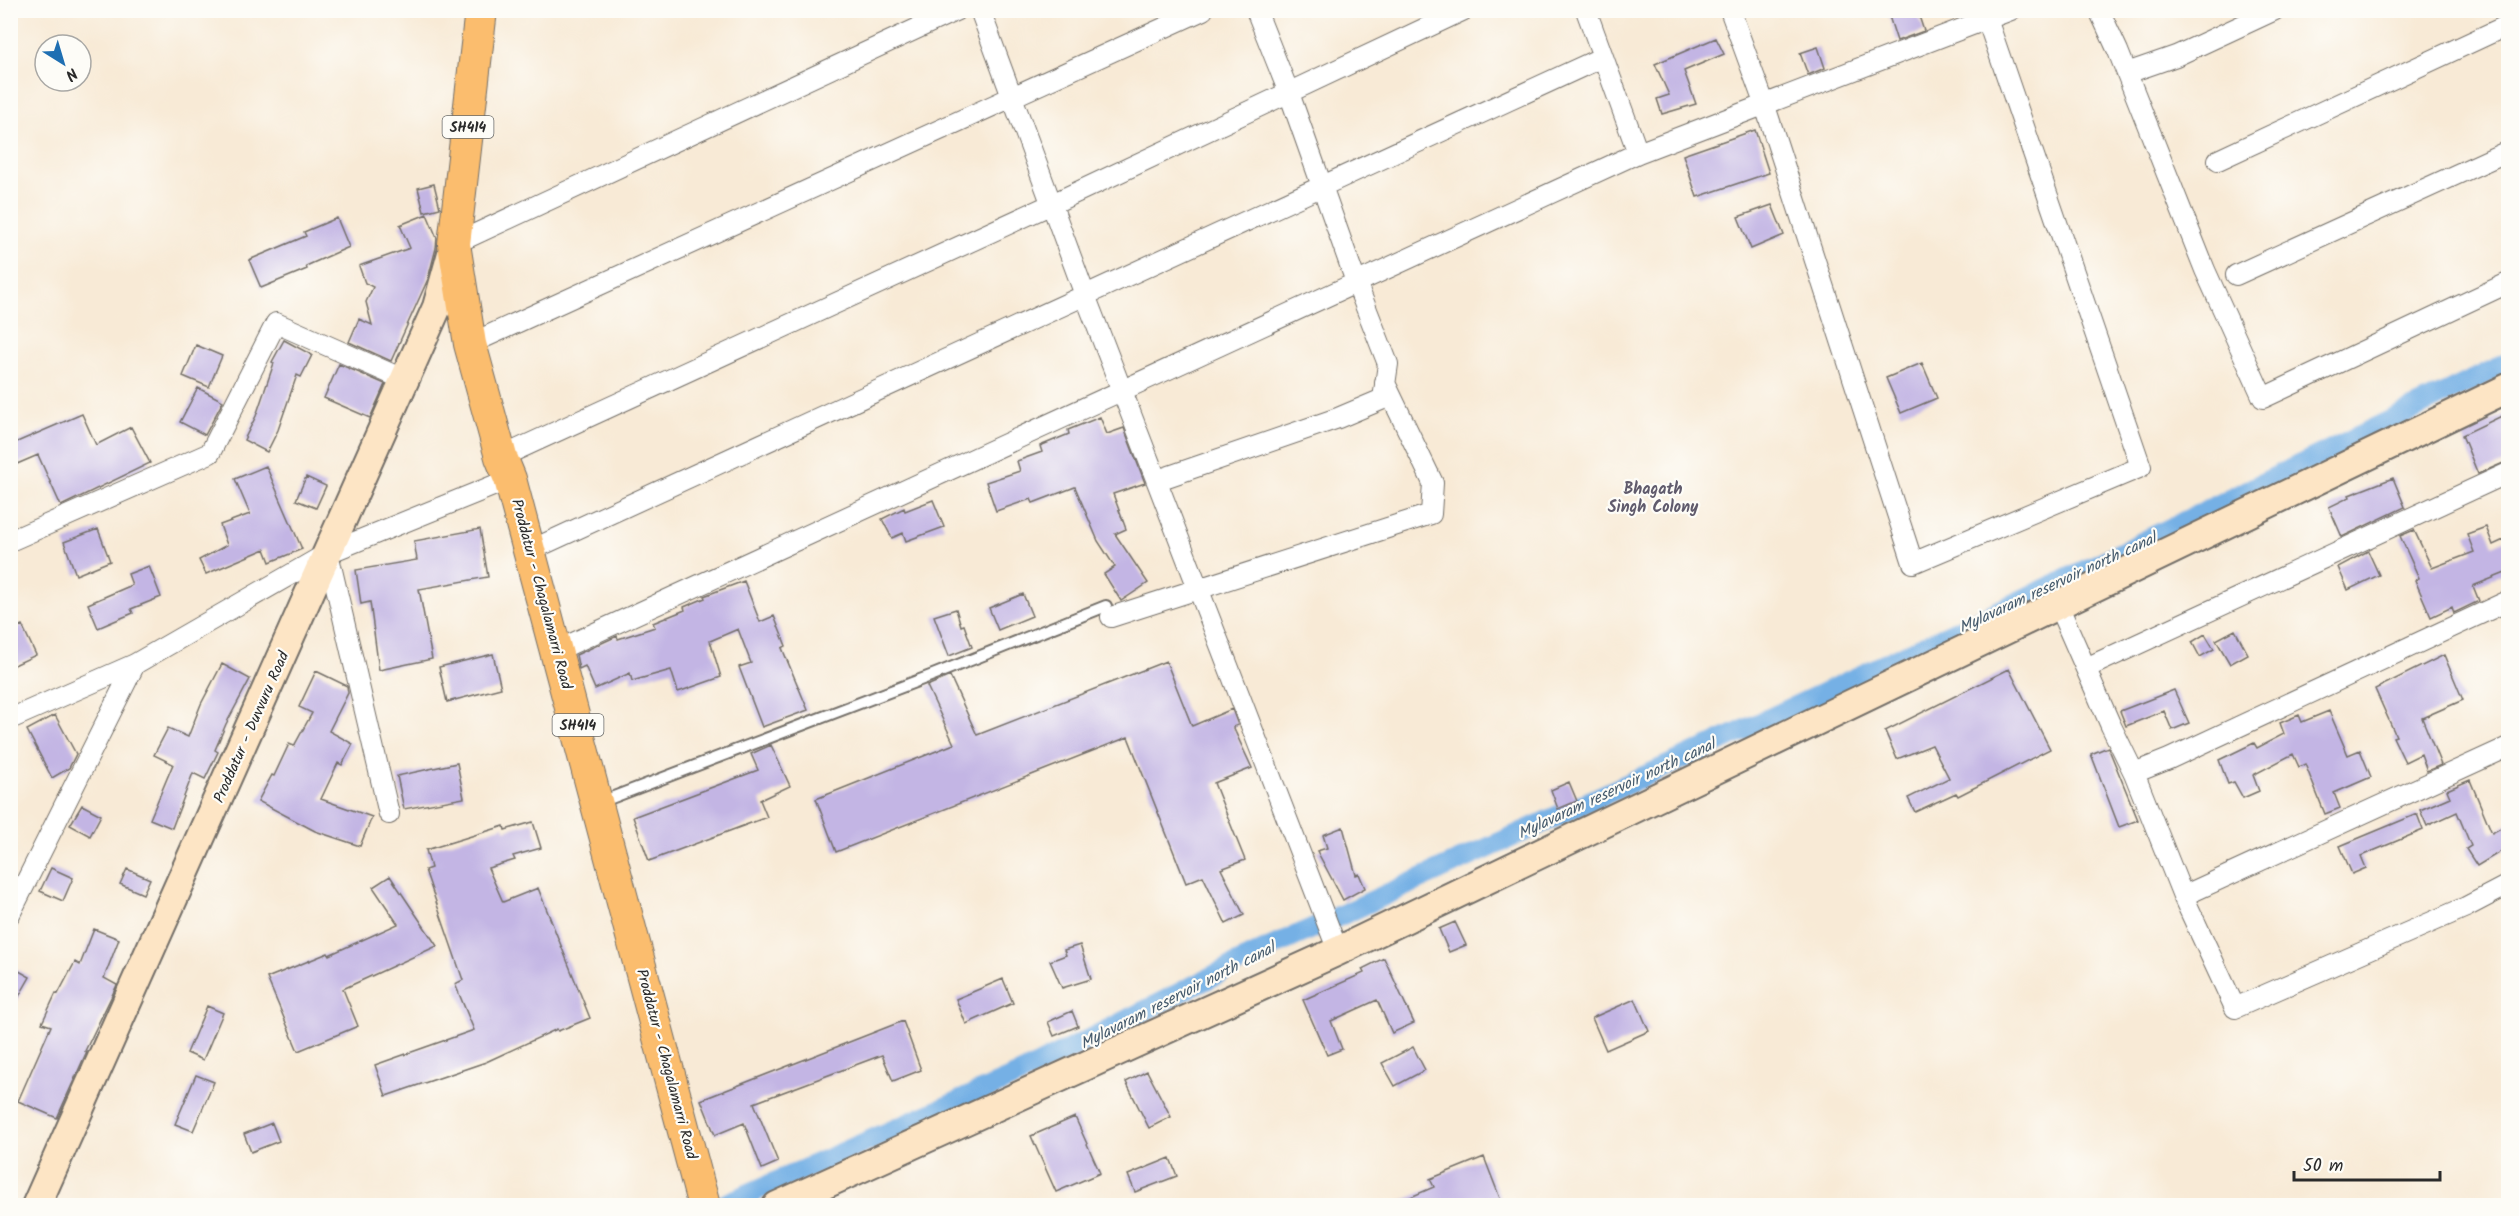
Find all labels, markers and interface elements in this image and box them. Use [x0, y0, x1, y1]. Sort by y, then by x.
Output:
north arrow [33, 33, 93, 93]
text: N [60, 61, 83, 87]
road number: SH414 [442, 116, 494, 138]
district label: Bhagath Singh Colony [1608, 477, 1699, 520]
street label: Proddatur - Chagalamarri Road [504, 496, 578, 693]
water label: Mylavaram reservoir north canal [1955, 525, 2164, 640]
street label: Proddatur - Duvvuru Road [208, 647, 296, 807]
road number: SH414 [552, 714, 604, 736]
water label: Mylavaram reservoir north canal [1514, 731, 1723, 846]
water label: Mylavaram reservoir north canal [1076, 935, 1282, 1056]
street label: Proddatur - Chagalamarri Road [629, 966, 703, 1163]
scale bar [2294, 1144, 2440, 1182]
text: 50 m [2303, 1152, 2343, 1181]

